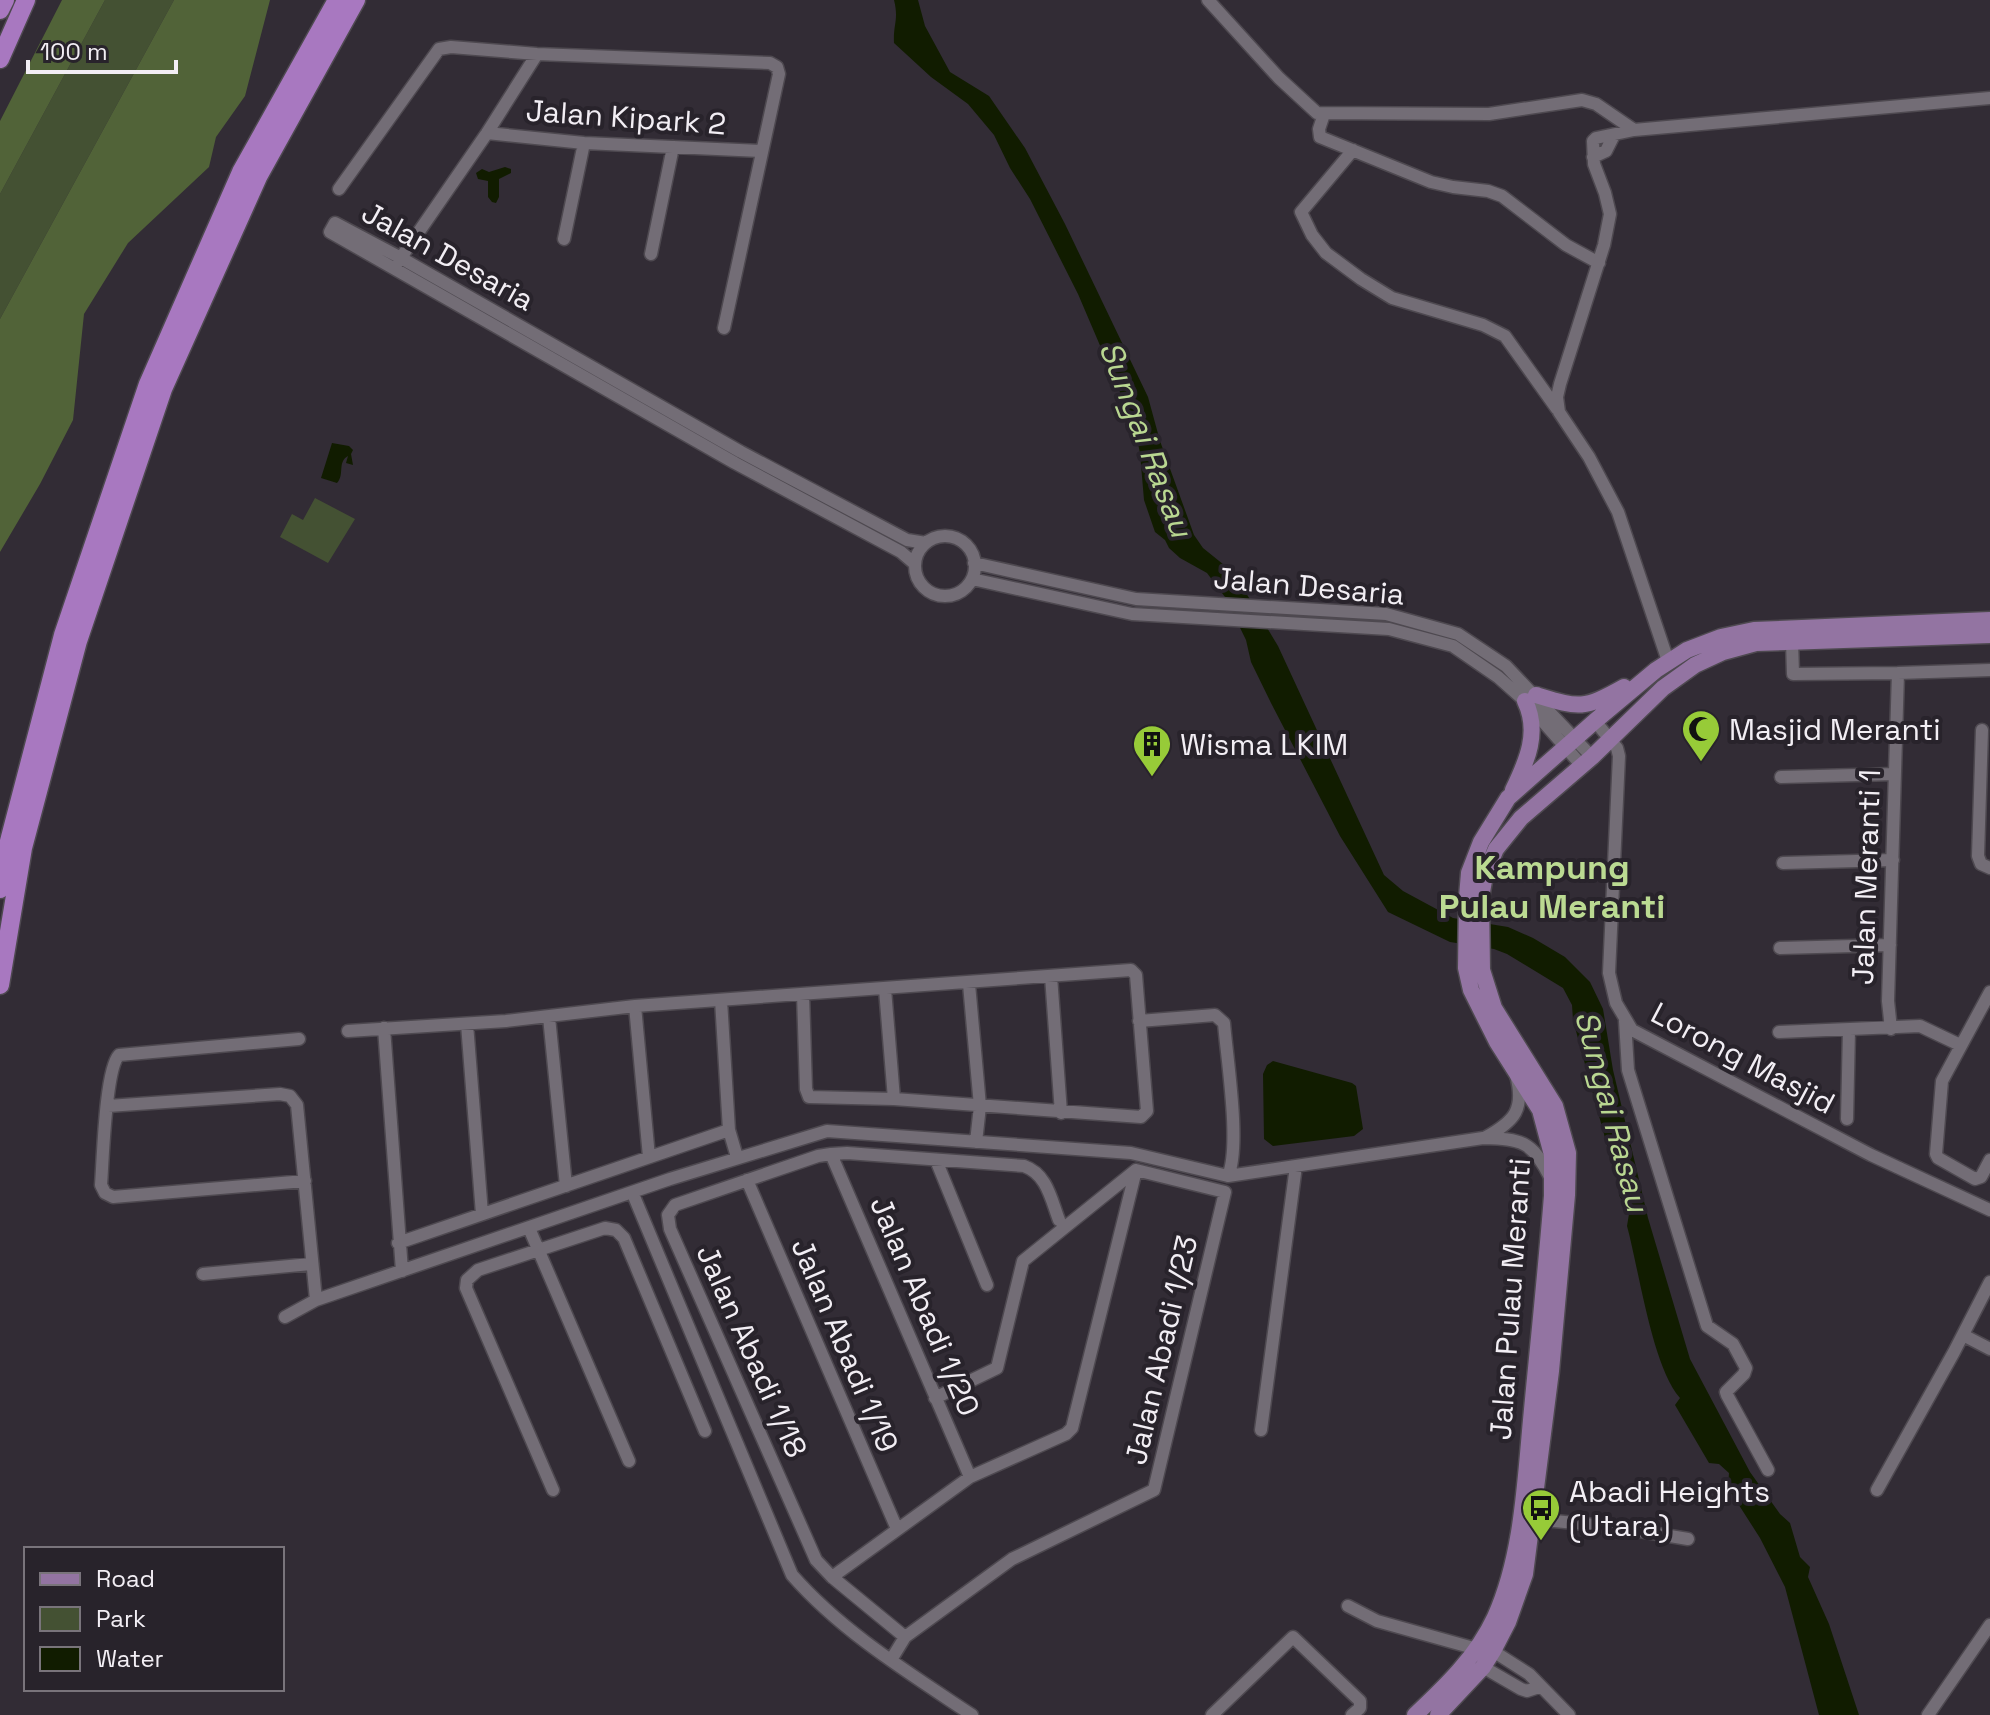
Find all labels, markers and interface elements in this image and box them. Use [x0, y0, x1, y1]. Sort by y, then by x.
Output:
scale bar [28, 24, 176, 74]
text: 100 m [40, 36, 108, 67]
street label: Jalan Kipark 2 [525, 91, 727, 143]
street label: Jalan Desaria [355, 193, 541, 319]
water label: Sungai Rasau [1090, 335, 1202, 544]
street label: Jalan Desaria [1212, 558, 1406, 614]
mosque icon: Masjid Meranti [1680, 708, 1722, 763]
place label: Masjid Meranti [1729, 710, 1941, 749]
building icon: Wisma LKIM [1131, 723, 1173, 778]
place label: Wisma LKIM [1180, 725, 1348, 764]
street label: Jalan Meranti 1 [1843, 768, 1889, 986]
district label: Kampung Pulau Meranti [1439, 846, 1665, 928]
street label: Lorong Masjid [1644, 993, 1842, 1123]
water label: Sungai Rasau [1566, 1006, 1658, 1217]
street label: Jalan Pulau Meranti [1481, 1157, 1539, 1441]
street label: Jalan Abadi 1/20 [861, 1190, 989, 1422]
street label: Jalan Abadi 1/19 [782, 1232, 908, 1458]
street label: Jalan Abadi 1/23 [1116, 1232, 1206, 1468]
street label: Jalan Abadi 1/18 [688, 1239, 816, 1463]
place label: Abadi Heights (Utara) [1569, 1472, 1770, 1545]
bus stop icon: Abadi Heights (Utara) [1520, 1487, 1562, 1542]
legend [24, 1547, 284, 1691]
text: Road [96, 1563, 155, 1594]
text: Park [96, 1603, 146, 1634]
text: Water [96, 1643, 164, 1674]

